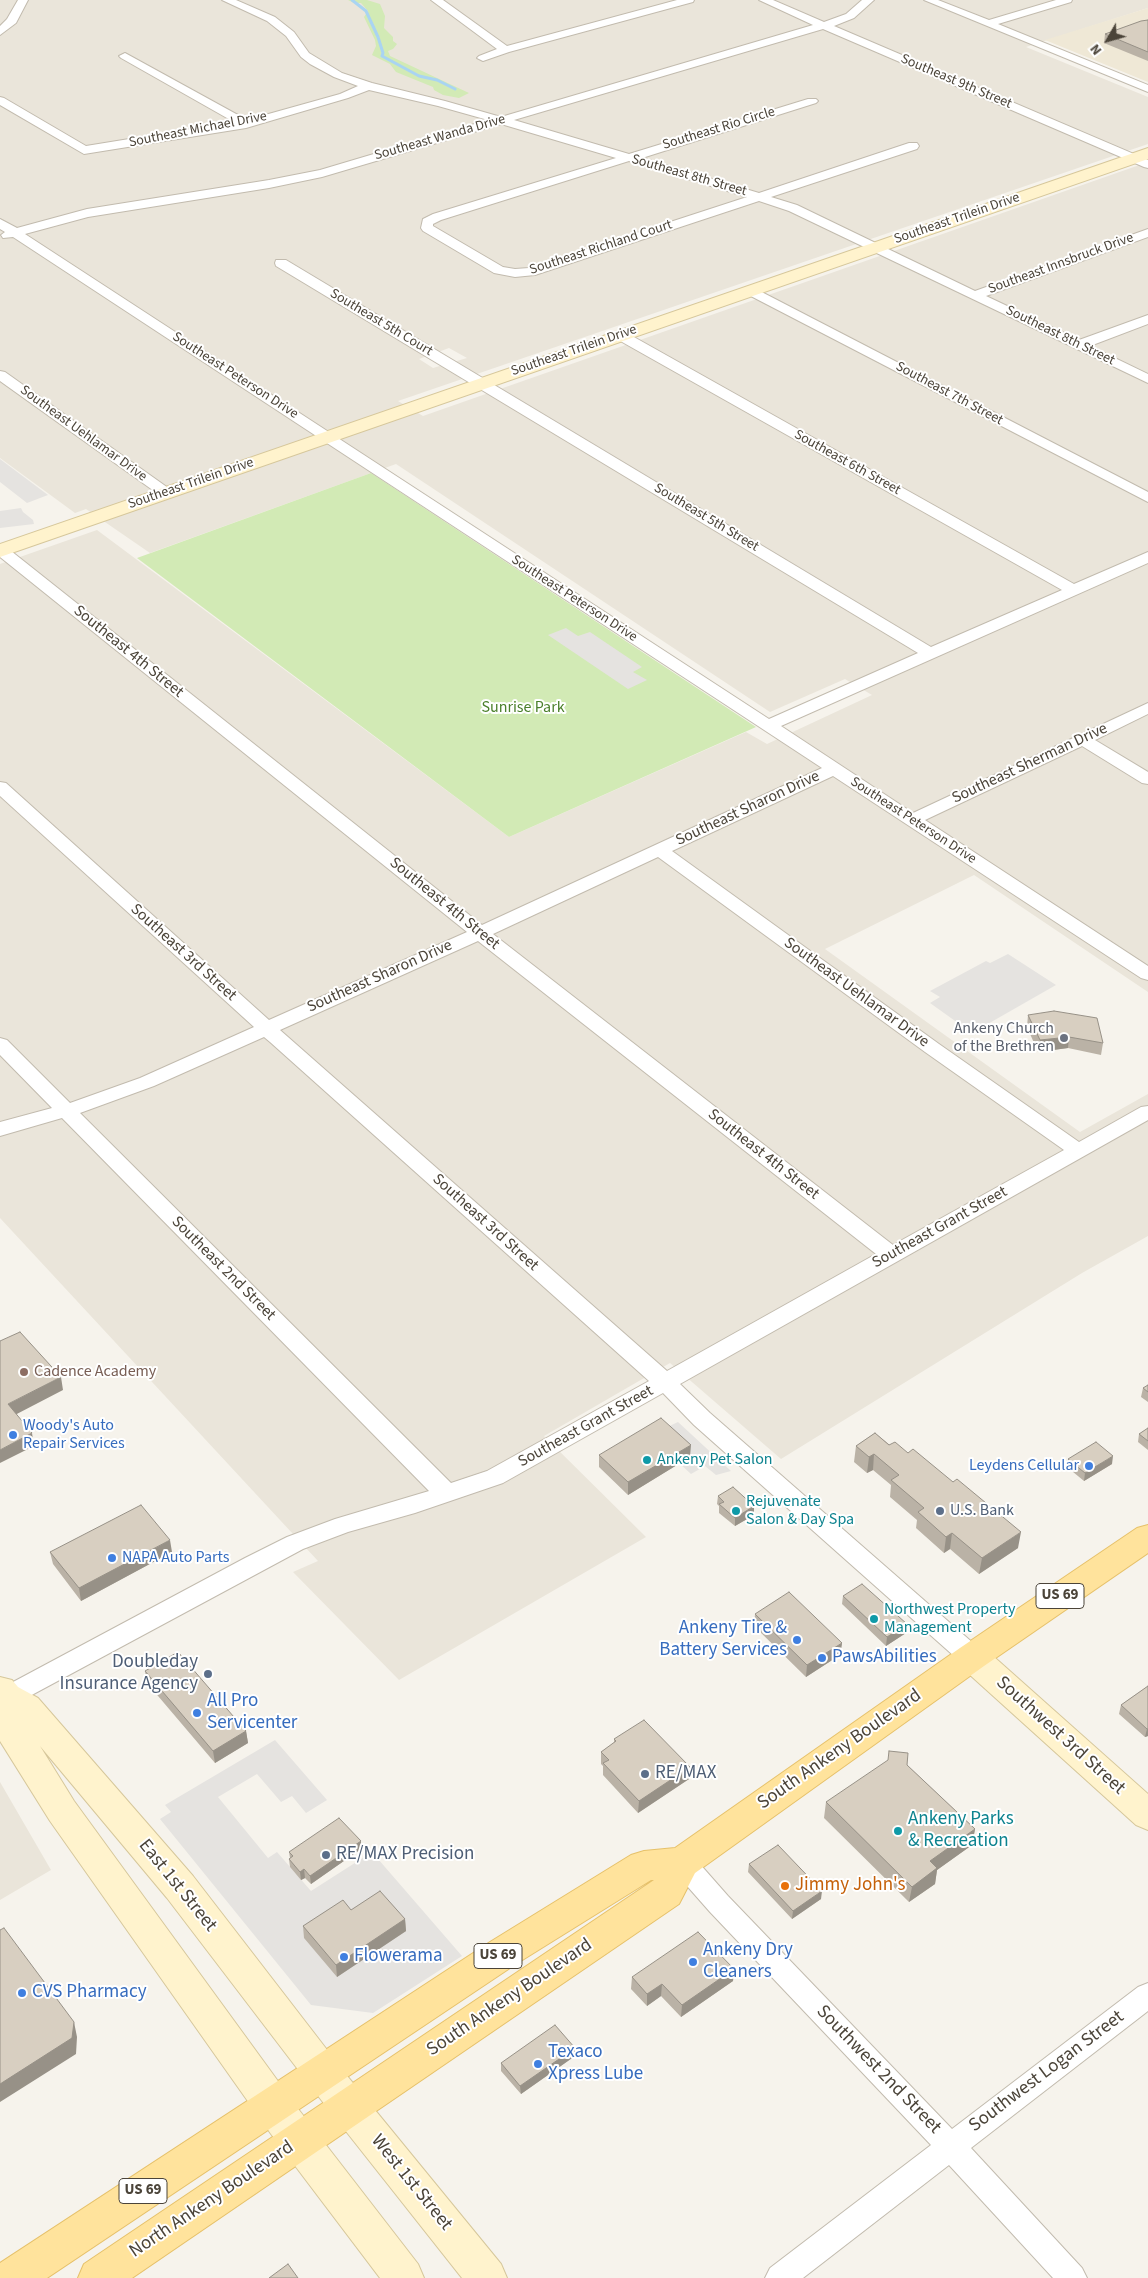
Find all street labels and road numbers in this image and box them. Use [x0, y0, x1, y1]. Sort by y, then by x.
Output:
street label: Southeast 9th Street [898, 51, 1014, 113]
street label: Southeast Rio Circle [661, 104, 777, 154]
street label: Southeast Michael Drive [128, 108, 268, 152]
street label: Southeast Wanda Drive [373, 111, 507, 165]
street label: Southeast 8th Street [629, 152, 749, 200]
street label: Southeast Trilein Drive [892, 190, 1022, 248]
street label: Southeast Richland Court [528, 217, 674, 279]
street label: Southeast Innsbruck Drive [986, 230, 1136, 298]
street label: Southeast 5th Court [327, 286, 435, 360]
street label: Southeast 8th Street [1003, 302, 1117, 370]
street label: Southeast Trilein Drive [509, 322, 639, 380]
street label: Southeast Peterson Drive [169, 329, 301, 423]
street label: Southeast 7th Street [892, 359, 1006, 429]
street label: Southeast Uehlamar Drive [16, 382, 150, 486]
street label: Southeast 6th Street [791, 427, 903, 499]
street label: Southeast Trilein Drive [126, 455, 256, 513]
street label: Southeast 5th Street [651, 480, 761, 556]
street label: Southeast Peterson Drive [508, 552, 640, 646]
street label: Southeast 4th Street [69, 602, 187, 702]
street label: Southeast Sherman Drive [949, 719, 1111, 809]
street label: Southeast Sharon Drive [673, 767, 823, 851]
street label: Southeast Peterson Drive [847, 774, 979, 868]
street label: Southeast 4th Street [385, 854, 503, 954]
street label: Southeast 3rd Street [126, 900, 240, 1006]
street label: Southeast Uehlamar Drive [780, 934, 932, 1052]
street label: Southeast Sharon Drive [304, 936, 456, 1018]
street label: Southeast 4th Street [703, 1106, 823, 1204]
street label: Southeast 3rd Street [428, 1170, 542, 1276]
street label: Southeast Grant Street [869, 1183, 1011, 1273]
street label: Southeast 2nd Street [167, 1213, 279, 1325]
street label: Southeast Grant Street [515, 1382, 657, 1472]
road number: US 69 [1036, 1584, 1084, 1608]
street label: Southwest 3rd Street [991, 1672, 1129, 1800]
street label: South Ankeny Boulevard [754, 1685, 926, 1815]
street label: East 1st Street [133, 1835, 221, 1937]
street label: South Ankeny Boulevard [423, 1934, 597, 2062]
road number: US 69 [474, 1944, 522, 1968]
street label: Southwest 2nd Street [811, 2001, 945, 2139]
street label: Southwest Logan Street [965, 2006, 1129, 2138]
street label: West 1st Street [365, 2130, 457, 2236]
street label: North Ankeny Boulevard [126, 2137, 298, 2263]
road number: US 69 [119, 2178, 167, 2204]

